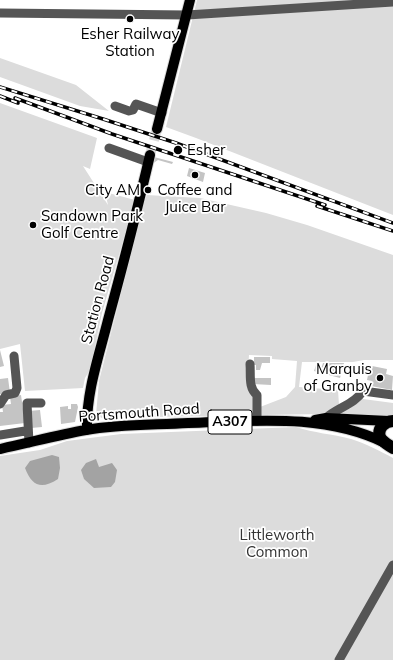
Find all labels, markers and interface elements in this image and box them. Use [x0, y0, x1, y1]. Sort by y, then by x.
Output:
marker: Esher Railway Station [125, 14, 135, 24]
place label: Esher Railway Station [81, 25, 179, 60]
place label: Esher [187, 141, 226, 159]
marker: Esher [172, 144, 184, 156]
marker: Coffee and Juice Bar [190, 170, 200, 180]
place label: City AM [85, 181, 140, 199]
place label: Coffee and Juice Bar [158, 181, 232, 216]
marker: City AM [143, 185, 153, 195]
place label: Sandown Park Golf Centre [41, 207, 143, 242]
marker: Sandown Park Golf Centre [28, 220, 38, 230]
street label: Station Road [78, 254, 118, 346]
place label: Marquis of Granby [304, 360, 372, 395]
marker: Marquis of Granby [375, 373, 385, 383]
street label: Portsmouth Road [78, 400, 200, 426]
road number: A307 [208, 410, 252, 434]
park label: Littleworth Common [239, 526, 315, 561]

